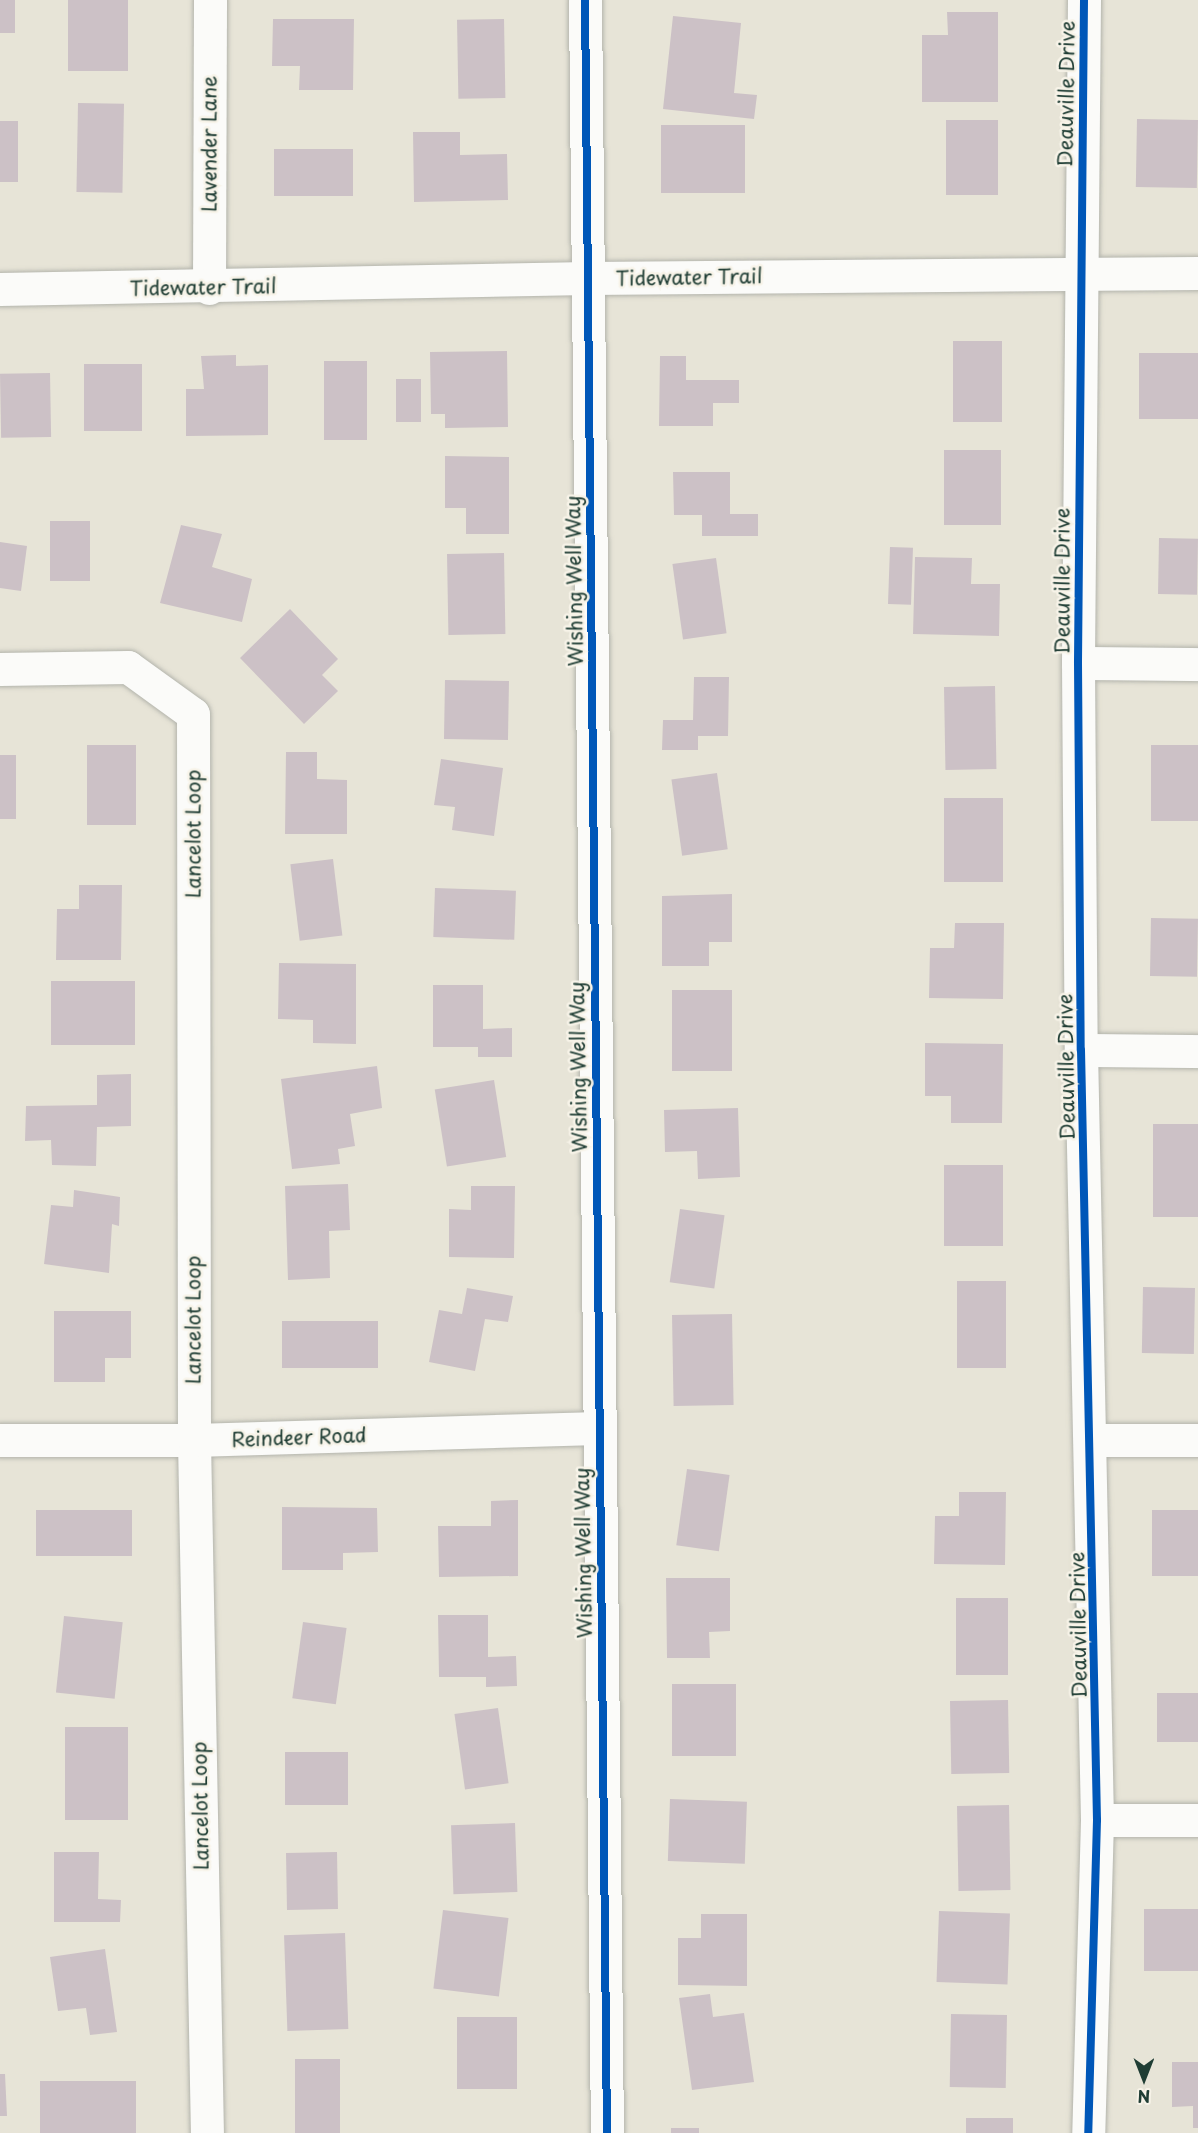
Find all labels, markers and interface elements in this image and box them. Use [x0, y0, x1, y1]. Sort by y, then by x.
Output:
street label: Deauville Drive [1053, 20, 1079, 168]
street label: Lavender Lane [197, 75, 221, 213]
street label: Tidewater Trail [615, 264, 763, 290]
street label: Tidewater Trail [129, 274, 277, 300]
street label: Wishing Well Way [561, 495, 587, 667]
street label: Deauville Drive [1050, 507, 1074, 655]
street label: Lancelot Loop [181, 769, 205, 899]
street label: Wishing Well Way [565, 981, 591, 1153]
street label: Deauville Drive [1053, 993, 1079, 1141]
street label: Lancelot Loop [181, 1255, 205, 1385]
street label: Reindeer Road [230, 1423, 368, 1451]
street label: Wishing Well Way [570, 1467, 596, 1639]
street label: Deauville Drive [1065, 1551, 1091, 1699]
street label: Lancelot Loop [187, 1740, 213, 1872]
north arrow [1114, 2049, 1174, 2109]
text: N [1138, 2085, 1150, 2109]

